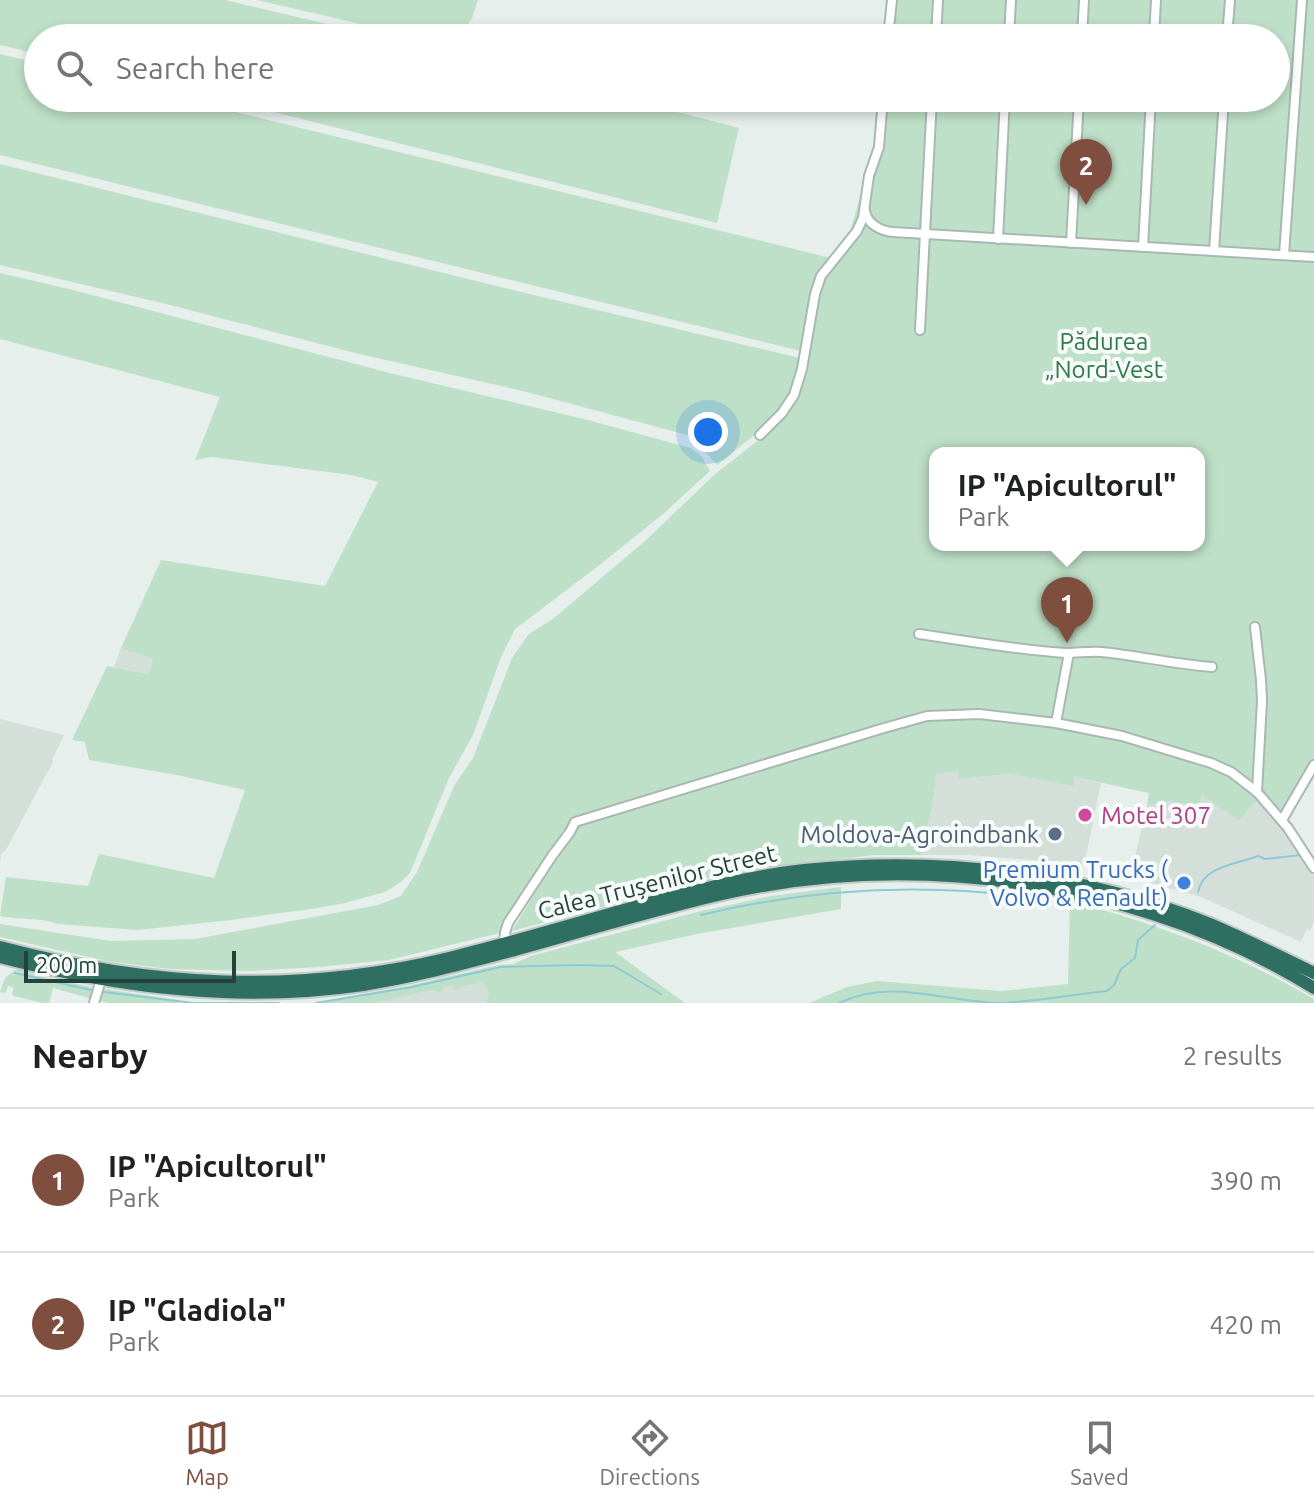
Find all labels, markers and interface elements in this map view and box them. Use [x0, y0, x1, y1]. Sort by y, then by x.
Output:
search box [24, 24, 1290, 112]
icon: search [52, 46, 96, 90]
text: Search here [116, 51, 275, 85]
pin: 2 [1060, 139, 1112, 205]
park label: Pădurea „Nord-Vest [1045, 328, 1164, 383]
your location [688, 412, 728, 452]
popup [929, 447, 1205, 551]
text: IP "Apicultorul" [958, 468, 1176, 502]
text: Park [958, 502, 1009, 531]
pin: 1 [1041, 577, 1093, 643]
place label: Motel 307 [1101, 802, 1211, 829]
marker: Motel 307 [1076, 806, 1094, 824]
place label: Moldova-Agroindbank [801, 821, 1039, 848]
marker: Moldova-Agroindbank [1046, 825, 1064, 843]
street label: Calea Trușenilor Street [535, 839, 780, 925]
place label: Premium Trucks ( Volvo & Renault) [983, 856, 1168, 911]
marker: Premium Trucks ( Volvo & Renault) [1175, 874, 1193, 892]
scale bar [24, 947, 236, 983]
text: 200 m [36, 952, 97, 977]
text: Nearby [32, 1036, 147, 1074]
text: 2 results [1183, 1041, 1282, 1070]
text: IP "Apicultorul" [108, 1149, 327, 1183]
text: 1 [51, 1166, 65, 1195]
text: 390 m [1210, 1166, 1282, 1195]
text: Park [108, 1183, 160, 1212]
text: IP "Gladiola" [108, 1293, 286, 1327]
text: 2 [51, 1310, 65, 1339]
text: 420 m [1210, 1310, 1282, 1339]
text: Park [108, 1327, 160, 1356]
tab: Map [185, 1416, 229, 1489]
tab: Directions [599, 1416, 700, 1489]
tab: Saved [1070, 1416, 1129, 1489]

